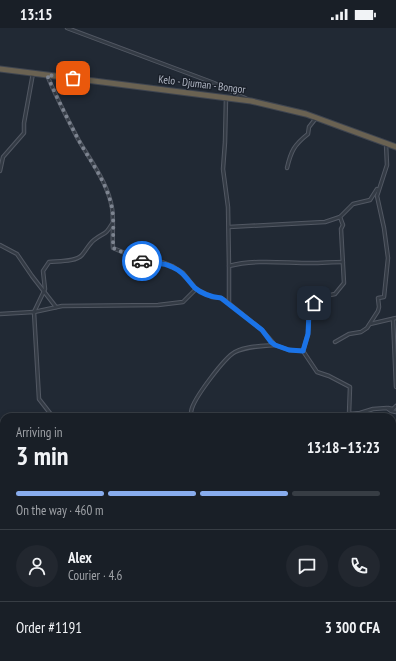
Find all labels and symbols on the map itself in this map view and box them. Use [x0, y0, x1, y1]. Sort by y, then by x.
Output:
pin [56, 61, 90, 95]
street label: Kelo - Djuman - Bongor [158, 72, 246, 96]
courier [122, 241, 162, 281]
pin [297, 286, 331, 320]

